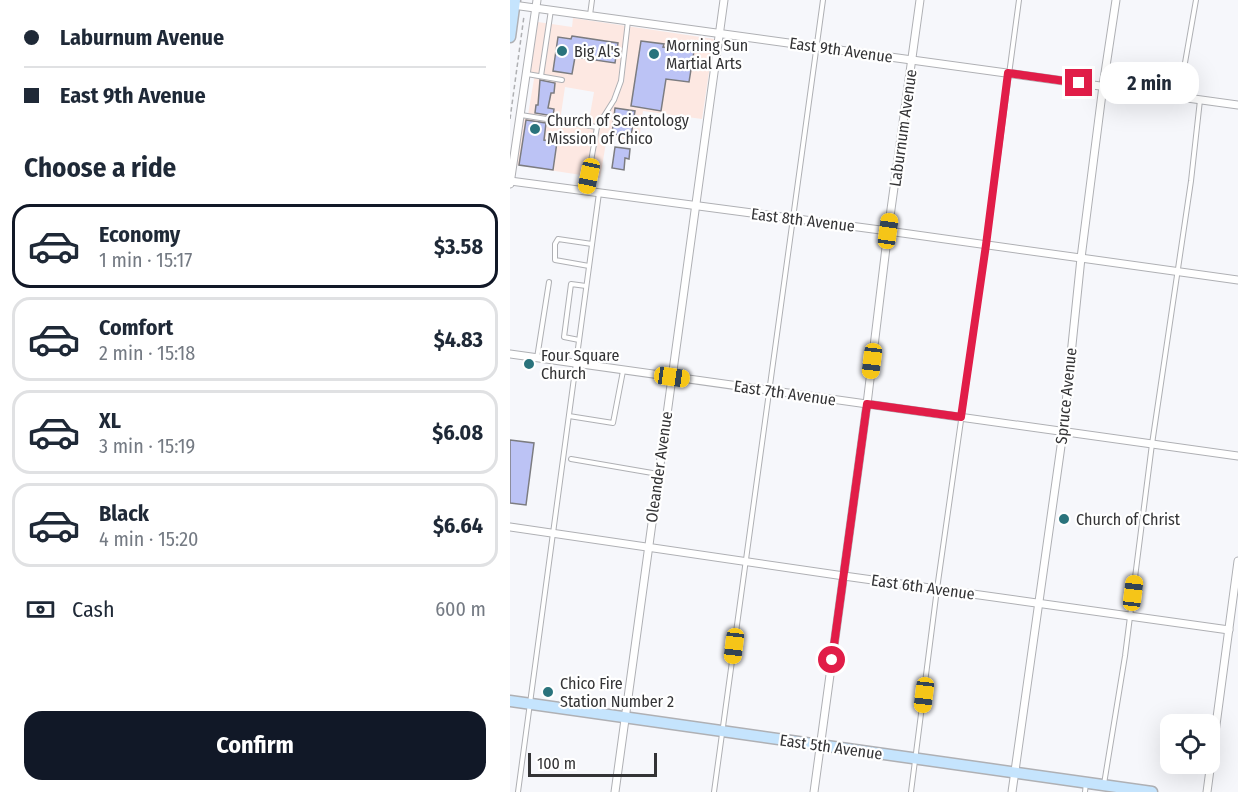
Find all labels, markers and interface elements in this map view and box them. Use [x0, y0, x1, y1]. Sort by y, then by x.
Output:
text: Laburnum Avenue [60, 24, 224, 51]
street label: East 9th Avenue [788, 33, 894, 67]
place label: Morning Sun Martial Arts [666, 36, 748, 73]
place label: Big Al's [574, 42, 621, 61]
marker: Big Al's [555, 44, 569, 58]
marker: Morning Sun Martial Arts [647, 47, 661, 61]
callout: 2 min [1100, 62, 1199, 104]
street label: Laburnum Avenue [885, 68, 921, 188]
route end [1065, 69, 1092, 96]
text: 2 min [1127, 71, 1172, 95]
text: East 9th Avenue [60, 82, 206, 109]
place label: Church of Scientology Mission of Chico [547, 111, 690, 148]
marker: Church of Scientology Mission of Chico [528, 122, 542, 136]
text: Choose a ride [24, 152, 176, 184]
car [576, 157, 602, 195]
street label: East 8th Avenue [750, 204, 856, 236]
car [877, 212, 899, 250]
icon: car [27, 219, 81, 273]
text: Economy [99, 221, 180, 248]
text: $3.58 [434, 233, 483, 260]
text: 1 min · 15:17 [99, 248, 192, 272]
icon: car [27, 312, 81, 366]
text: Comfort [99, 314, 173, 341]
text: $4.83 [434, 326, 483, 353]
text: 2 min · 15:18 [99, 341, 195, 365]
car [861, 342, 883, 380]
place label: Four Square Church [541, 346, 619, 383]
street label: Spruce Avenue [1051, 347, 1081, 445]
marker: Four Square Church [522, 357, 536, 371]
car [653, 366, 691, 388]
street label: East 7th Avenue [733, 376, 837, 410]
icon: car [27, 405, 81, 459]
text: XL [99, 407, 121, 434]
street label: Oleander Avenue [642, 410, 676, 524]
text: $6.08 [432, 419, 483, 446]
text: 3 min · 15:19 [99, 434, 195, 458]
icon: car [27, 498, 81, 552]
text: Black [99, 500, 149, 527]
place label: Church of Christ [1076, 510, 1181, 529]
text: $6.64 [433, 512, 483, 539]
marker: Church of Christ [1057, 512, 1071, 526]
text: 4 min · 15:20 [99, 527, 198, 551]
street label: East 6th Avenue [870, 570, 976, 604]
car [1122, 574, 1144, 612]
icon: cash [24, 593, 57, 626]
text: Cash [72, 596, 115, 623]
text: 600 m [435, 597, 486, 621]
car [723, 627, 745, 665]
route start [818, 646, 845, 673]
place label: Chico Fire Station Number 2 [560, 674, 674, 711]
car [913, 676, 935, 714]
marker: Chico Fire Station Number 2 [541, 685, 555, 699]
button: Confirm [24, 711, 486, 780]
map controls [1160, 714, 1220, 774]
button: locate [1160, 714, 1220, 774]
street label: East 5th Avenue [778, 730, 884, 764]
scale bar [528, 750, 657, 778]
text: 100 m [537, 754, 576, 773]

